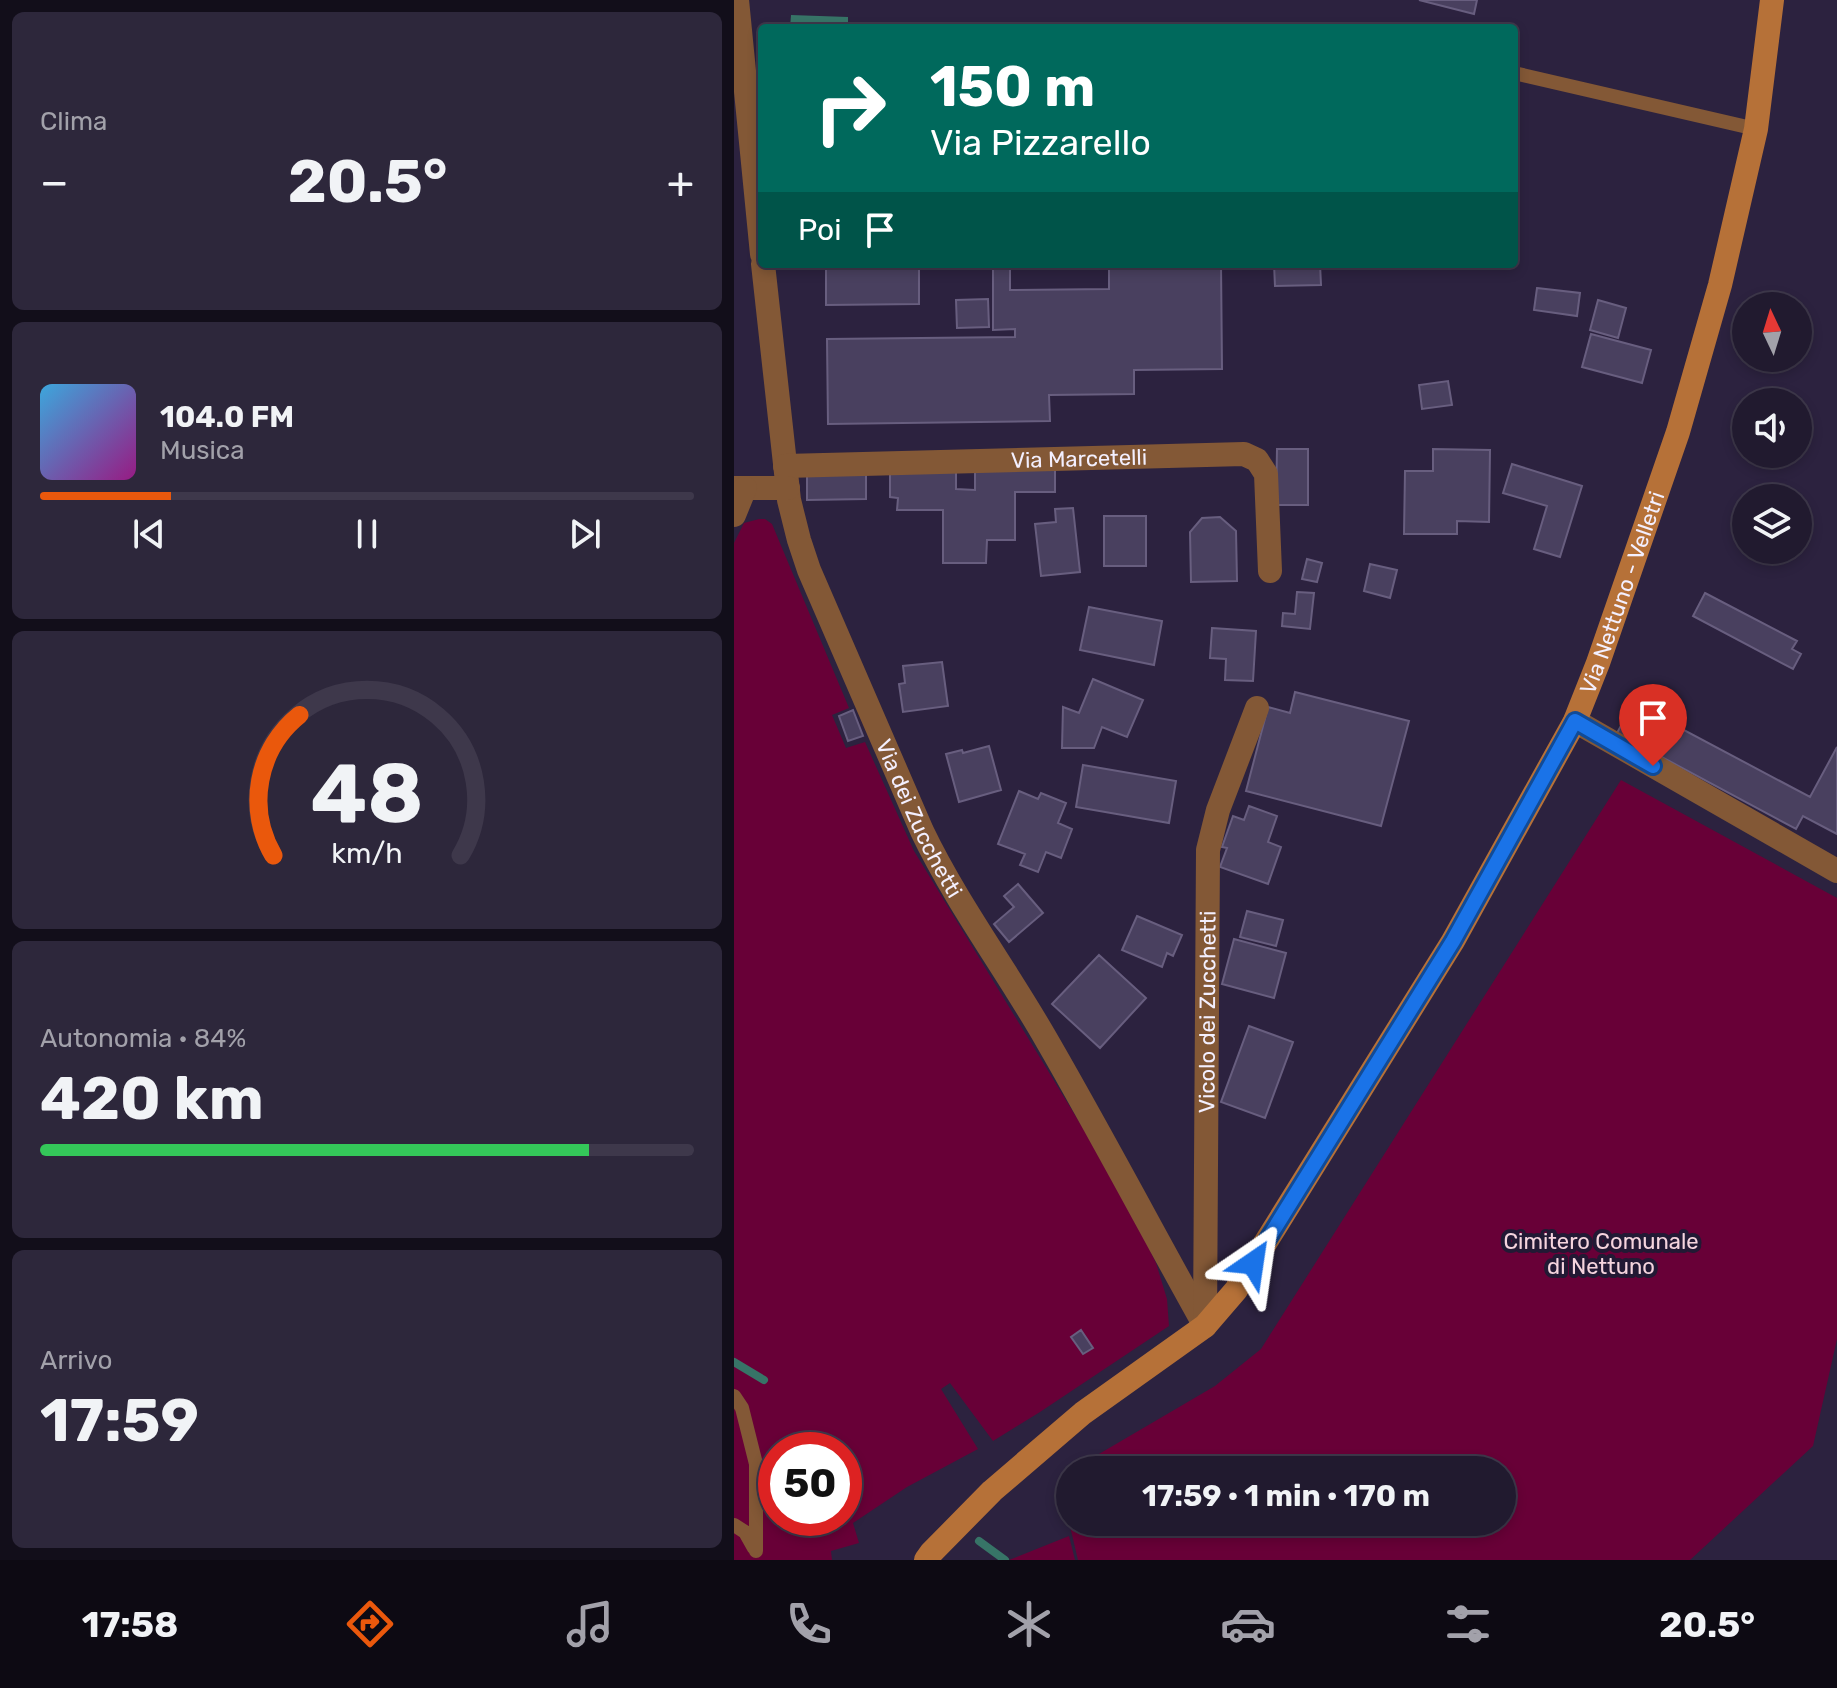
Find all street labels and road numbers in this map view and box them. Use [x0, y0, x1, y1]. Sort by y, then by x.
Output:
street label: Via Marcetelli [1010, 444, 1147, 474]
street label: Via Nettuno - Velletri [1574, 488, 1670, 698]
street label: Via dei Zucchetti [870, 735, 968, 903]
street label: Vicolo dei Zucchetti [1193, 911, 1222, 1113]

